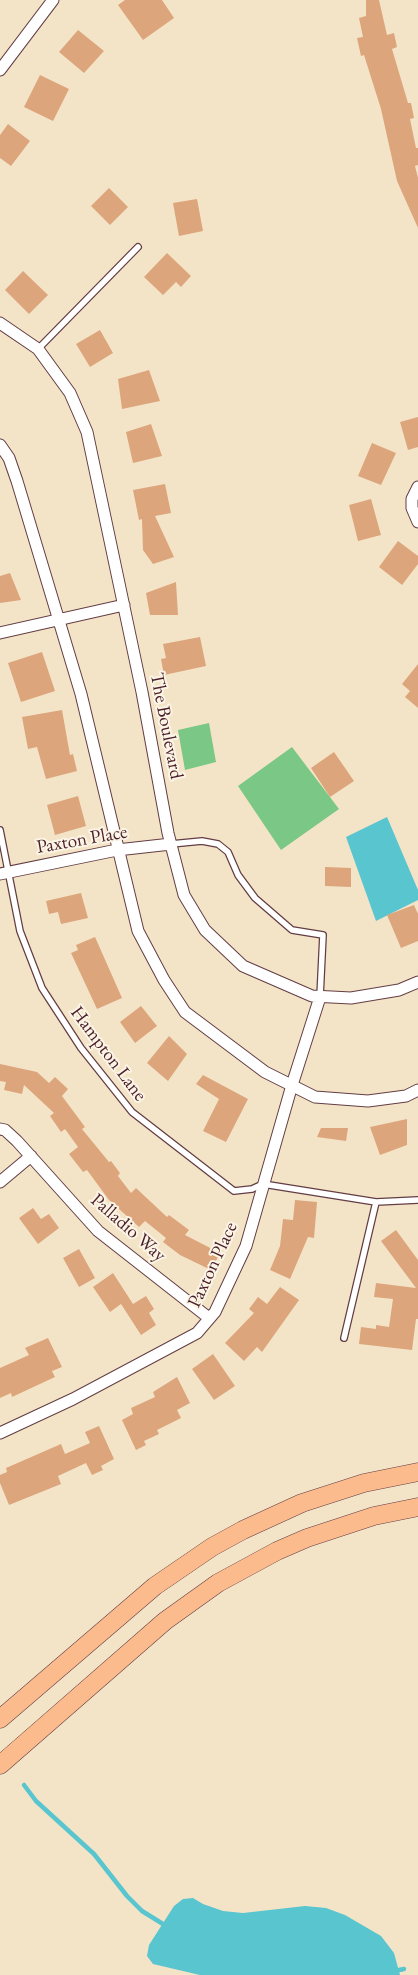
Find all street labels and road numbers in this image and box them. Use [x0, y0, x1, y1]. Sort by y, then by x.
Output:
street label: The Boulevard [145, 671, 187, 781]
street label: Paxton Place [35, 821, 129, 859]
street label: Hampton Lane [65, 1002, 151, 1106]
street label: Palladio Way [86, 1189, 170, 1267]
street label: Paxton Place [183, 1219, 243, 1311]

